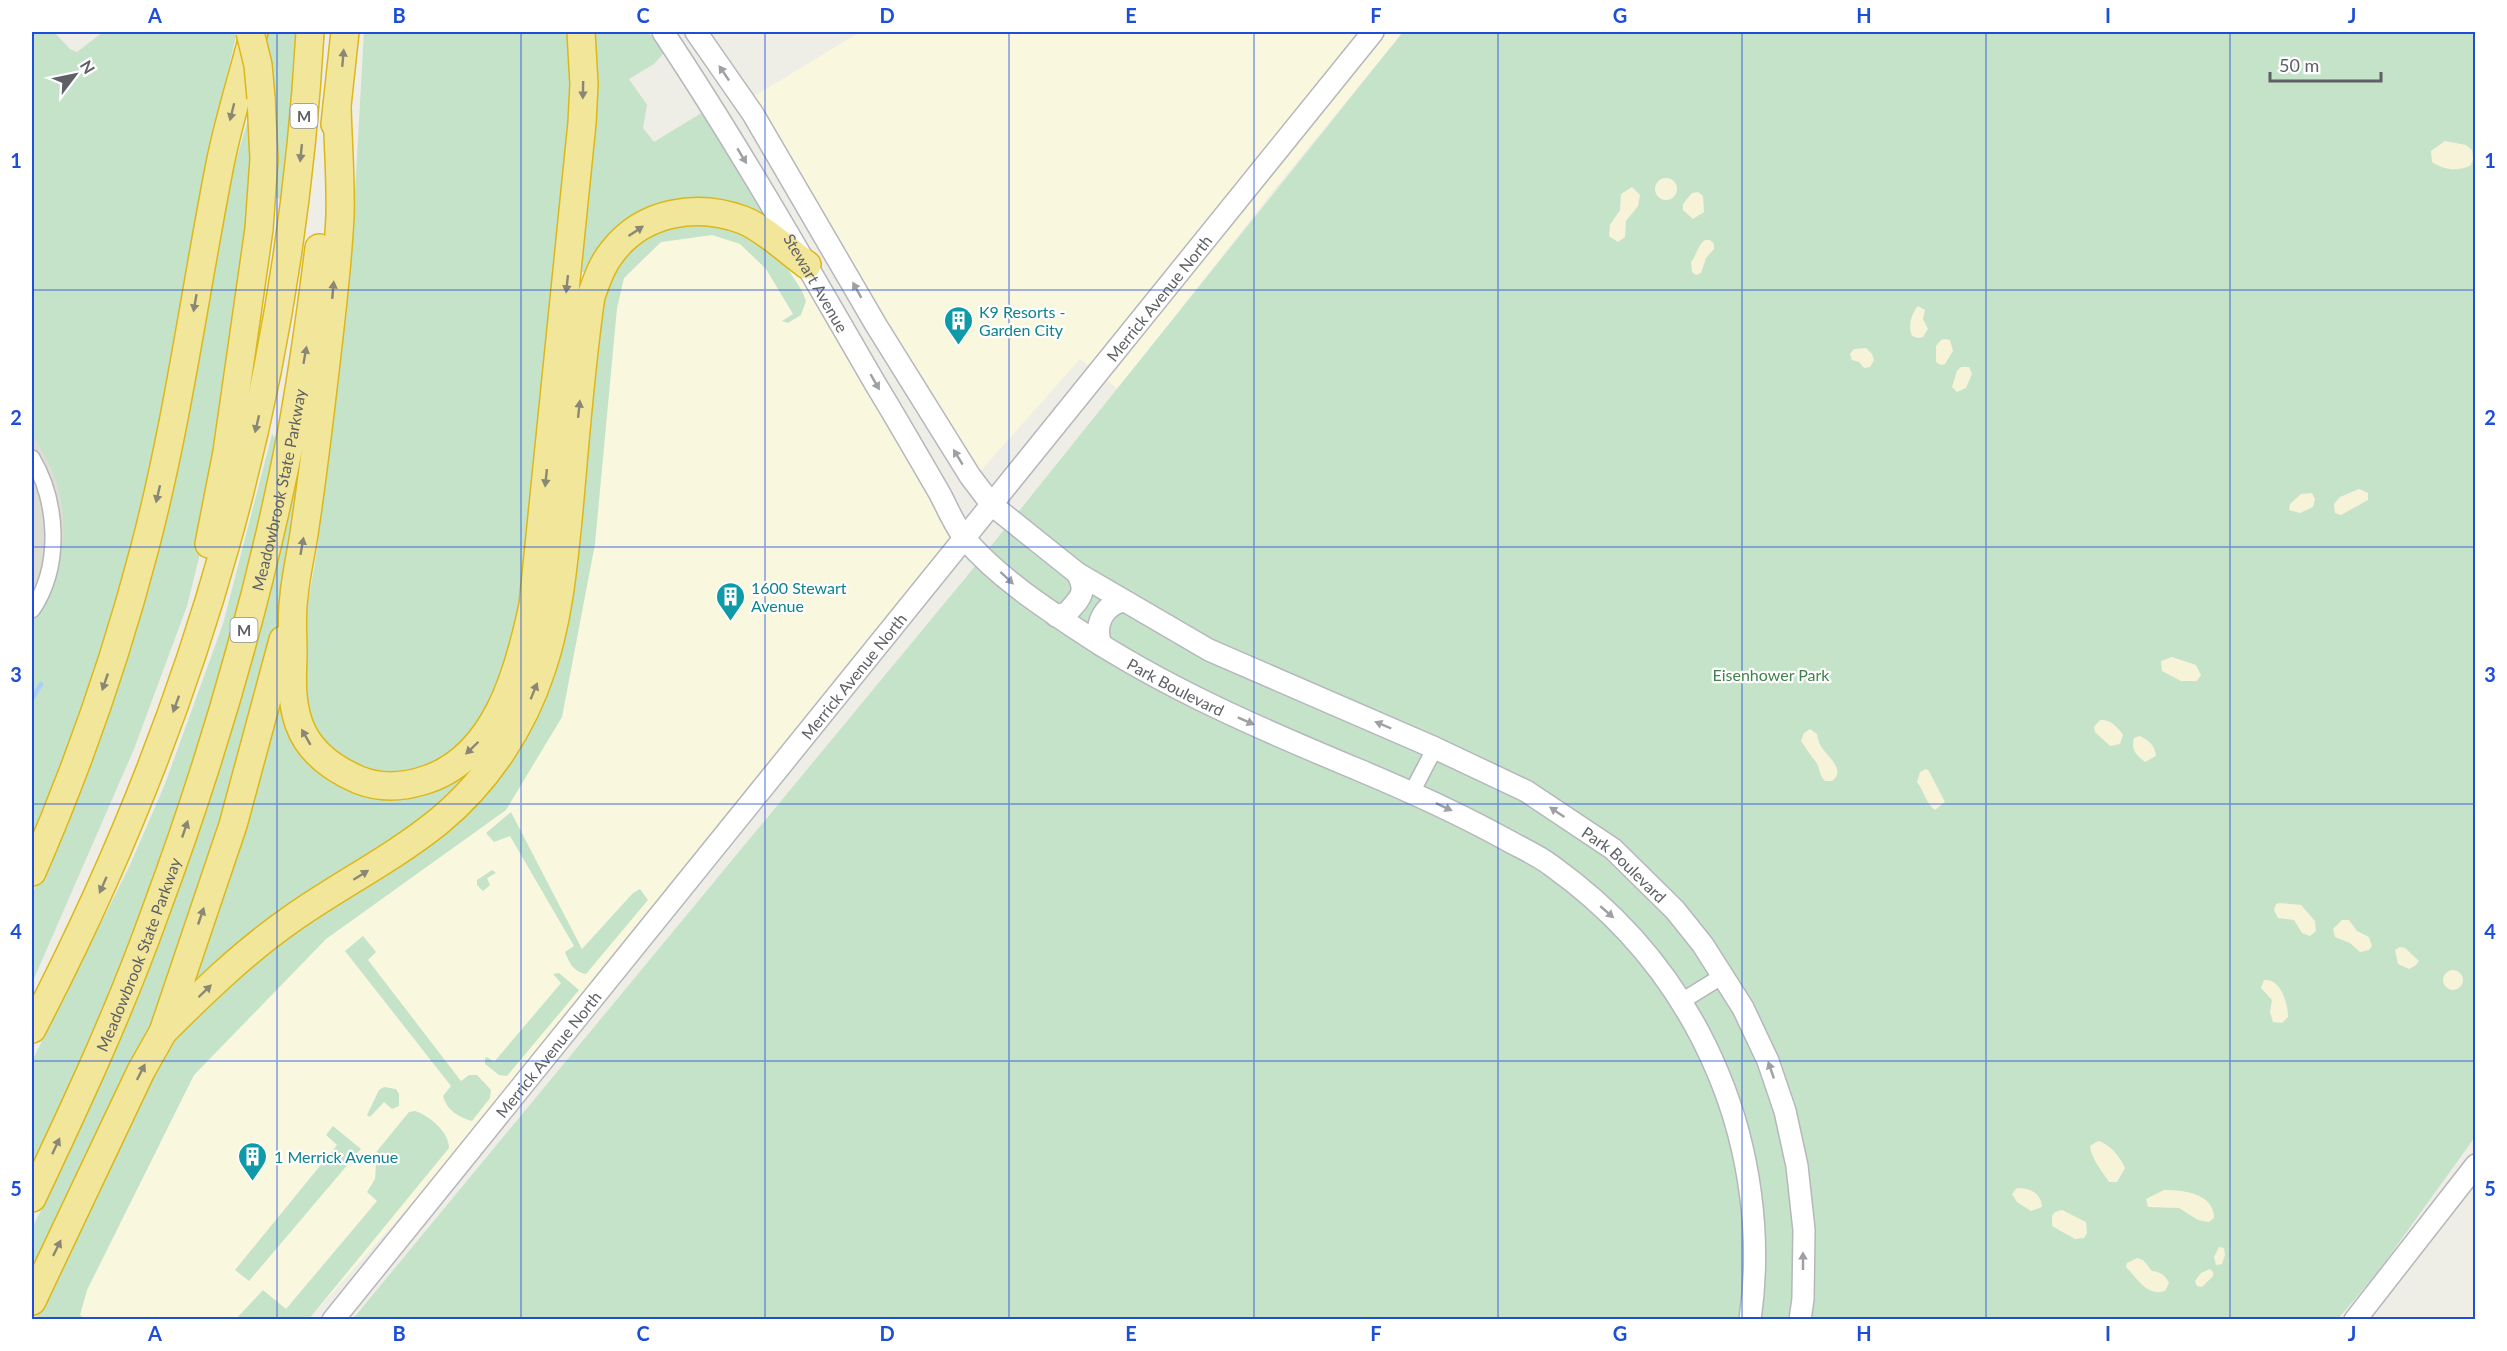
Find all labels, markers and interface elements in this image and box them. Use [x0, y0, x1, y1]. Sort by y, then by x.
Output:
text: A [147, 3, 162, 27]
text: B [392, 3, 406, 27]
text: C [636, 3, 650, 27]
text: D [879, 3, 895, 27]
text: E [1125, 3, 1137, 27]
text: F [1370, 3, 1382, 27]
text: G [1613, 3, 1627, 27]
text: H [1856, 3, 1872, 27]
text: I [2105, 3, 2111, 27]
text: J [2348, 3, 2356, 27]
north arrow [45, 45, 105, 105]
scale bar [2270, 45, 2381, 83]
one-way arrow [338, 48, 348, 67]
text: 50 m [2279, 54, 2319, 76]
text: N [77, 57, 99, 77]
one-way arrow [719, 65, 730, 81]
one-way arrow [579, 80, 588, 99]
one-way arrow [227, 103, 237, 121]
road number: M [290, 104, 318, 128]
one-way arrow [296, 143, 306, 162]
text: 1 [10, 148, 22, 172]
one-way arrow [737, 148, 748, 164]
text: 1 [2484, 148, 2496, 172]
one-way arrow [628, 226, 644, 237]
street label: Stewart Avenue [780, 230, 853, 335]
street label: Merrick Avenue North [1102, 231, 1215, 365]
one-way arrow [562, 275, 572, 294]
one-way arrow [328, 280, 338, 299]
one-way arrow [852, 282, 862, 299]
one-way arrow [190, 294, 199, 313]
place label: K9 Resorts - Garden City [979, 302, 1065, 339]
building icon: K9 Resorts - Garden City [942, 304, 974, 346]
one-way arrow [300, 346, 309, 365]
one-way arrow [869, 374, 880, 390]
street label: Meadowbrook State Parkway [247, 386, 309, 593]
one-way arrow [574, 400, 584, 419]
text: 2 [10, 405, 22, 429]
text: 2 [2484, 405, 2496, 429]
one-way arrow [252, 415, 262, 433]
one-way arrow [953, 449, 964, 465]
one-way arrow [541, 469, 551, 488]
one-way arrow [153, 485, 162, 504]
one-way arrow [298, 536, 307, 555]
one-way arrow [1000, 571, 1014, 585]
place label: 1600 Stewart Avenue [751, 578, 847, 615]
building icon: 1600 Stewart Avenue [714, 580, 746, 622]
street label: Merrick Avenue North [797, 609, 910, 743]
road number: M [230, 618, 258, 642]
street label: Park Boulevard [1124, 653, 1227, 719]
text: 3 [10, 662, 22, 686]
text: 3 [2484, 662, 2496, 686]
park label: Eisenhower Park [1713, 665, 1830, 684]
one-way arrow [100, 673, 110, 691]
one-way arrow [529, 681, 539, 699]
one-way arrow [171, 695, 181, 713]
one-way arrow [1238, 716, 1255, 725]
one-way arrow [1373, 720, 1391, 730]
one-way arrow [301, 729, 311, 746]
one-way arrow [466, 741, 480, 755]
one-way arrow [1436, 802, 1453, 812]
one-way arrow [1549, 807, 1565, 818]
one-way arrow [181, 820, 191, 838]
street label: Park Boulevard [1579, 822, 1671, 906]
street label: Meadowbrook State Parkway [91, 854, 184, 1054]
one-way arrow [353, 870, 369, 881]
one-way arrow [98, 876, 107, 893]
one-way arrow [1599, 905, 1614, 918]
one-way arrow [196, 907, 206, 925]
text: 4 [10, 919, 22, 943]
text: 4 [2484, 919, 2496, 943]
one-way arrow [197, 984, 212, 998]
street label: Merrick Avenue North [491, 987, 604, 1121]
one-way arrow [1766, 1061, 1776, 1079]
one-way arrow [136, 1064, 146, 1081]
one-way arrow [52, 1137, 61, 1154]
building icon: 1 Merrick Avenue [237, 1140, 269, 1182]
place label: 1 Merrick Avenue [274, 1147, 398, 1166]
text: 5 [10, 1176, 22, 1200]
text: 5 [2484, 1176, 2496, 1200]
one-way arrow [51, 1239, 61, 1257]
one-way arrow [1799, 1252, 1808, 1271]
text: A [147, 1321, 162, 1345]
text: B [392, 1321, 406, 1345]
text: C [636, 1321, 650, 1345]
text: D [879, 1321, 895, 1345]
text: E [1125, 1321, 1137, 1345]
text: F [1370, 1321, 1382, 1345]
text: G [1613, 1321, 1627, 1345]
text: H [1856, 1321, 1872, 1345]
text: I [2105, 1321, 2111, 1345]
text: J [2348, 1321, 2356, 1345]

